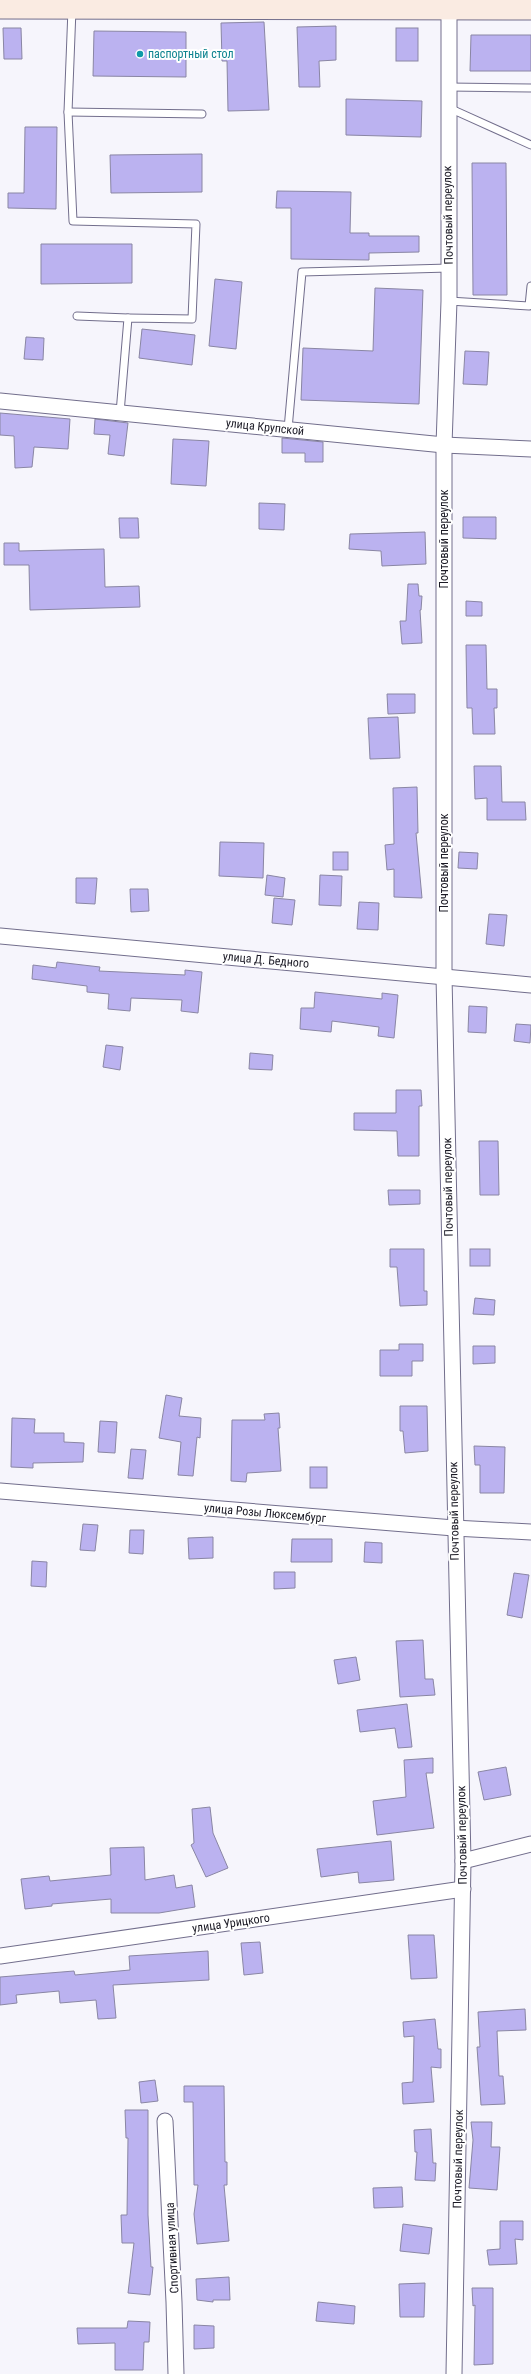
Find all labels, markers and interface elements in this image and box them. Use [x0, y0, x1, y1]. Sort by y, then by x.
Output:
place label: паспортный стол [148, 47, 234, 61]
marker: паспортный стол [135, 49, 145, 59]
street label: Почтовый переулок [440, 165, 456, 265]
street label: улица Крупской [225, 416, 305, 438]
street label: Почтовый переулок [437, 489, 451, 589]
street label: Почтовый переулок [437, 813, 451, 913]
street label: улица Д. Бедного [222, 949, 310, 971]
street label: Почтовый переулок [440, 1137, 456, 1237]
street label: Почтовый переулок [446, 1461, 462, 1561]
street label: улица Розы Люксембург [203, 1501, 327, 1525]
street label: Почтовый переулок [454, 1785, 470, 1885]
street label: улица Урицкого [191, 1911, 271, 1935]
street label: Почтовый переулок [450, 2109, 466, 2209]
street label: Спортивная улица [163, 2202, 181, 2294]

